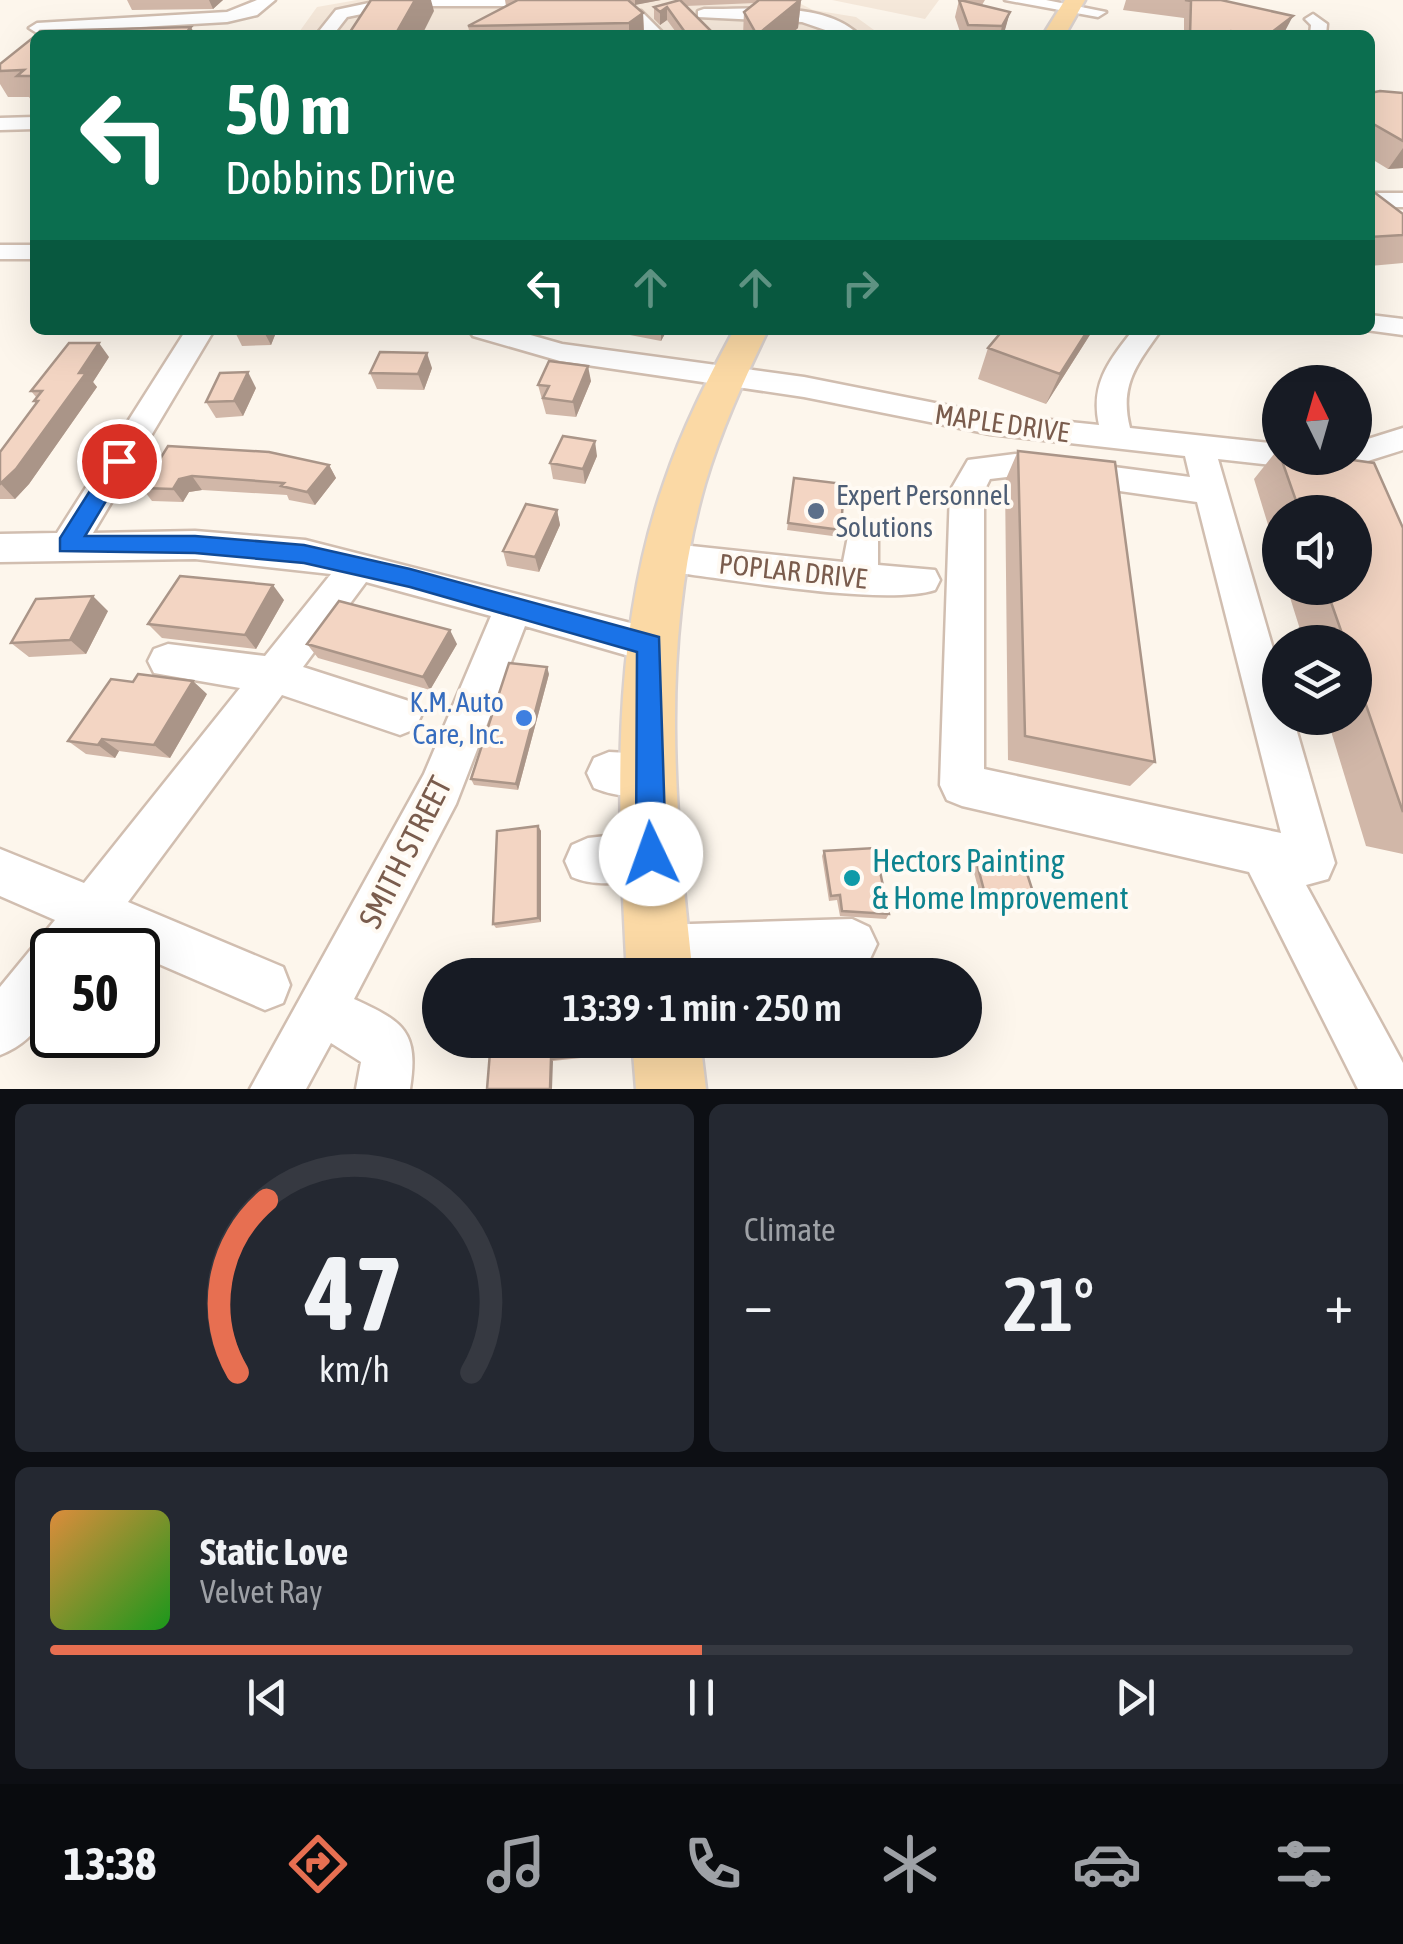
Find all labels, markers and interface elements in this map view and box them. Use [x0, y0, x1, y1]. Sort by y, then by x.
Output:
text: 50 m [225, 69, 351, 149]
icon: left [60, 70, 190, 200]
text: Dobbins Drive [225, 152, 456, 204]
icon: left [518, 260, 573, 315]
icon: ahead [623, 260, 678, 315]
icon: ahead [728, 260, 783, 315]
icon: right [833, 260, 888, 315]
north arrow [1262, 365, 1372, 475]
map controls [1262, 365, 1372, 735]
street label: MAPLE DRIVE [933, 398, 1071, 448]
pin [77, 419, 162, 504]
icon: arrive [92, 434, 147, 489]
place label: Expert Personnel Solutions [836, 479, 1010, 543]
button: sound [1262, 495, 1372, 605]
marker: Expert Personnel Solutions [805, 500, 827, 522]
street label: POPLAR DRIVE [717, 547, 869, 595]
button: layers [1262, 625, 1372, 735]
place label: K.M. Auto Care, Inc. [410, 686, 504, 750]
marker: K.M. Auto Care, Inc. [513, 707, 535, 729]
street label: SMITH STREET [351, 770, 459, 934]
position arrow [599, 802, 703, 906]
place label: Hectors Painting & Home Improvement [872, 842, 1129, 916]
marker: Hectors Painting & Home Improvement [841, 867, 863, 889]
speed limit sign: 50 [30, 928, 160, 1058]
text: 13:39 · 1 min · 250 m [562, 986, 842, 1029]
text: Climate [744, 1211, 836, 1248]
text: 47 [305, 1233, 403, 1352]
text: 21° [1003, 1261, 1094, 1347]
text: − [744, 1272, 773, 1335]
text: + [1324, 1272, 1353, 1335]
text: km/h [319, 1349, 390, 1390]
text: Static Love [200, 1530, 348, 1573]
text: Velvet Ray [200, 1573, 322, 1610]
icon: previous [240, 1670, 295, 1725]
icon: pause [674, 1670, 729, 1725]
icon: next [1108, 1670, 1163, 1725]
icon: directions [283, 1829, 353, 1899]
icon: music [481, 1829, 551, 1899]
icon: phone [678, 1829, 748, 1899]
icon: climate [875, 1829, 945, 1899]
icon: car [1072, 1829, 1142, 1899]
icon: filters [1269, 1829, 1339, 1899]
text: 13:38 [64, 1838, 156, 1890]

